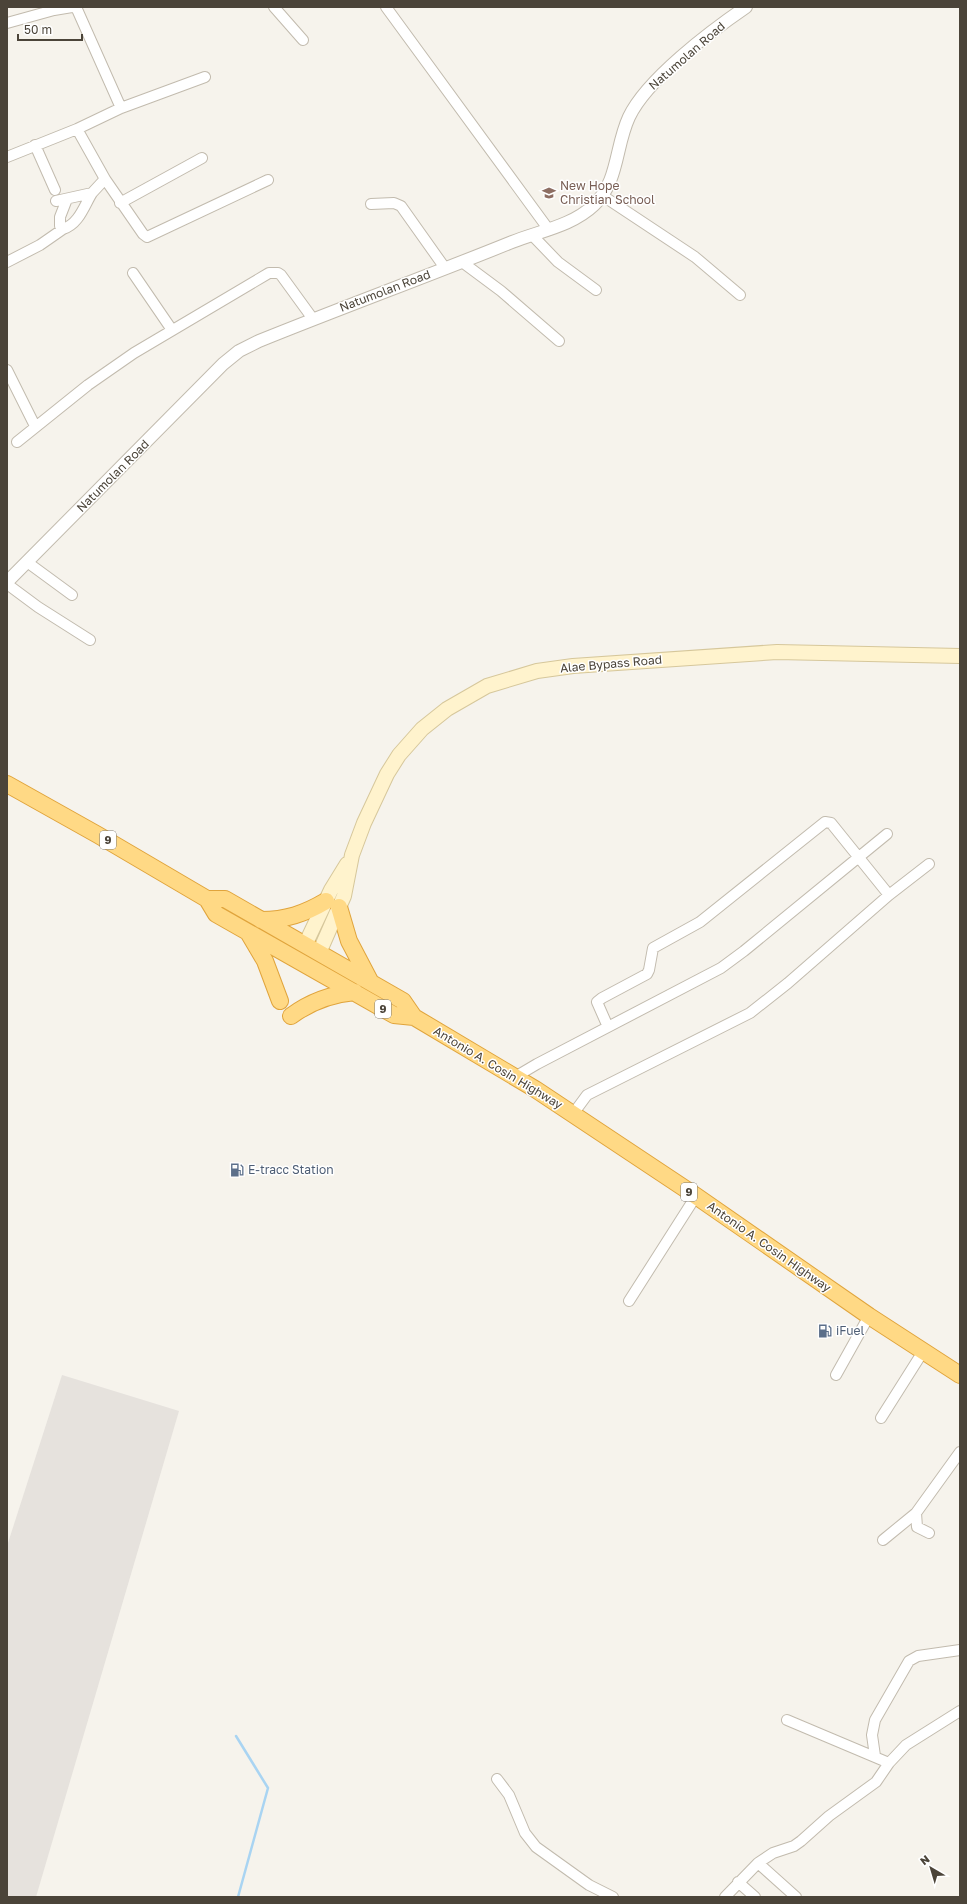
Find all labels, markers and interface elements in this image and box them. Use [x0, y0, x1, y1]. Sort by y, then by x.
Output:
scale bar [18, 16, 82, 42]
street label: Natumolan Road [646, 18, 728, 93]
text: 50 m [24, 22, 52, 37]
place label: New Hope Christian School [560, 178, 655, 207]
school or university icon: New Hope Christian School [541, 185, 557, 201]
street label: Natumolan Road [337, 266, 432, 315]
street label: Natumolan Road [73, 436, 152, 515]
street label: Alae Bypass Road [559, 652, 663, 675]
road number: 9 [100, 831, 116, 849]
road number: 9 [375, 1000, 391, 1018]
street label: Antonio A. Cosin Highway [431, 1023, 566, 1112]
fuel station icon: E-tracc Station [229, 1162, 245, 1178]
place label: E-tracc Station [248, 1162, 334, 1177]
road number: 9 [681, 1183, 697, 1201]
street label: Antonio A. Cosin Highway [704, 1198, 834, 1295]
fuel station icon: iFuel [817, 1323, 833, 1339]
place label: iFuel [836, 1323, 865, 1338]
north arrow [911, 1848, 951, 1888]
text: N [917, 1852, 932, 1867]

